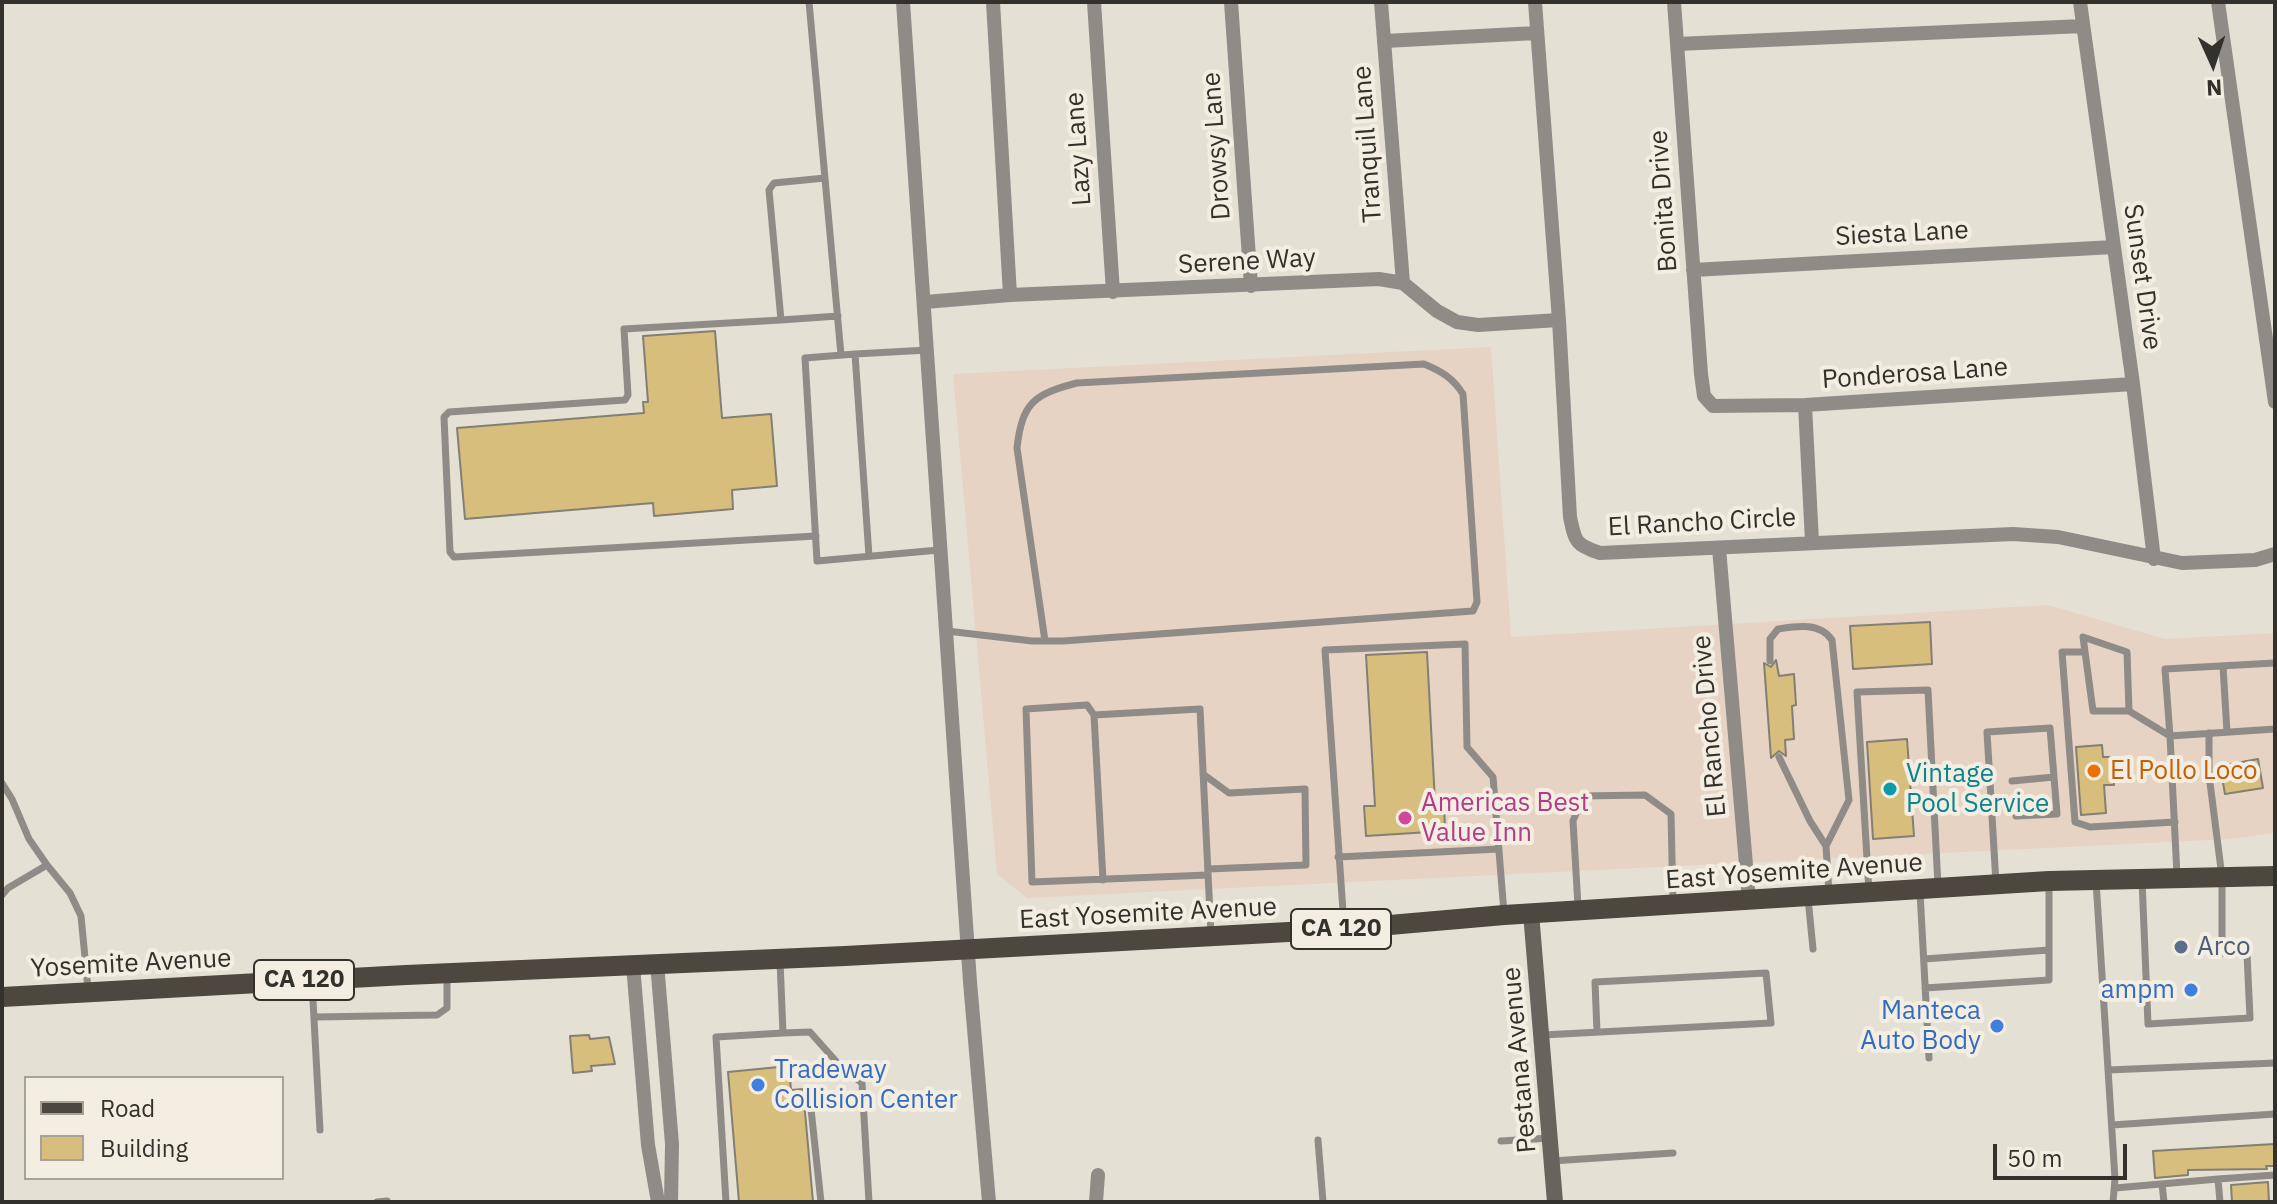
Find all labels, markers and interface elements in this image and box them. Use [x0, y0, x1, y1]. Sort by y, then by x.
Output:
north arrow [2173, 24, 2253, 104]
street label: Tranquil Lane [1347, 64, 1389, 224]
street label: Drowsy Lane [1196, 71, 1238, 221]
text: N [2206, 74, 2223, 103]
street label: Lazy Lane [1059, 91, 1099, 207]
street label: Bonita Drive [1643, 129, 1685, 273]
street label: Sunset Drive [2116, 202, 2168, 352]
street label: Siesta Lane [1835, 215, 1969, 253]
street label: Serene Way [1177, 243, 1317, 281]
street label: Ponderosa Lane [1821, 352, 2009, 396]
street label: El Rancho Circle [1607, 502, 1797, 544]
street label: El Rancho Drive [1687, 634, 1733, 818]
place label: El Pollo Loco [2110, 755, 2258, 787]
place label: Vintage Pool Service [1906, 758, 2049, 820]
marker: El Pollo Loco [2085, 762, 2103, 780]
marker: Vintage Pool Service [1881, 780, 1899, 798]
place label: Americas Best Value Inn [1421, 787, 1589, 848]
marker: Americas Best Value Inn [1396, 809, 1414, 827]
street label: East Yosemite Avenue [1664, 847, 1924, 897]
street label: East Yosemite Avenue [1018, 892, 1278, 936]
road number: CA 120 [1291, 909, 1391, 949]
place label: Arco [2197, 931, 2251, 963]
marker: Arco [2172, 938, 2190, 956]
street label: Yosemite Avenue [30, 943, 232, 985]
road number: CA 120 [254, 960, 354, 1000]
street label: Pestana Avenue [1496, 966, 1544, 1154]
place label: ampm [2101, 974, 2175, 1006]
marker: ampm [2182, 981, 2200, 999]
place label: Manteca Auto Body [1860, 995, 1981, 1056]
marker: Manteca Auto Body [1988, 1017, 2006, 1035]
place label: Tradeway Collision Center [774, 1054, 958, 1116]
legend [24, 1076, 284, 1180]
marker: Tradeway Collision Center [749, 1076, 767, 1094]
text: Road [100, 1092, 155, 1124]
scale bar [1997, 1128, 2131, 1178]
text: Building [100, 1132, 188, 1164]
text: 50 m [2007, 1142, 2062, 1174]

